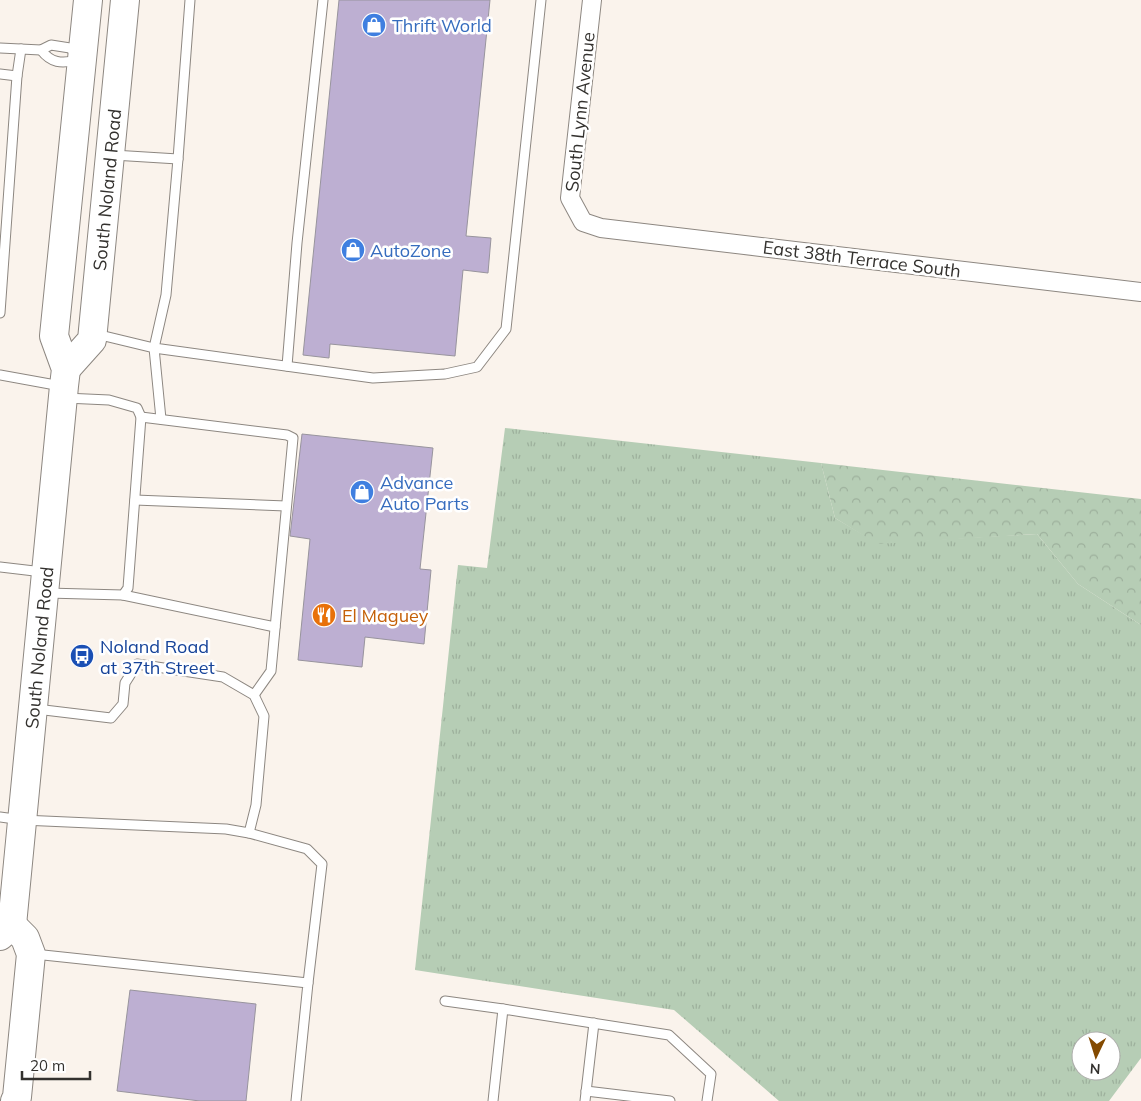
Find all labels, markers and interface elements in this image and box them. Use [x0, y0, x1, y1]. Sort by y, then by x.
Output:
shop icon: Thrift World [361, 12, 387, 38]
place label: Thrift World [392, 14, 492, 37]
street label: South Lynn Avenue [560, 31, 600, 193]
street label: South Noland Road [87, 108, 126, 272]
street label: East 38th Terrace South [762, 235, 962, 283]
shop icon: AutoZone [340, 237, 366, 263]
place label: AutoZone [370, 239, 451, 262]
place label: Advance Auto Parts [380, 471, 469, 515]
shop icon: Advance Auto Parts [349, 479, 375, 505]
street label: South Noland Road [20, 566, 58, 730]
restaurant icon: El Maguey [311, 602, 337, 628]
place label: El Maguey [342, 604, 429, 627]
place label: Noland Road at 37th Street [100, 635, 215, 679]
bus stop icon: Noland Road at 37th Street [69, 643, 95, 669]
north arrow [1071, 1031, 1121, 1081]
scale bar [22, 1048, 90, 1080]
text: 20 m [30, 1056, 65, 1075]
text: N [1089, 1060, 1101, 1078]

